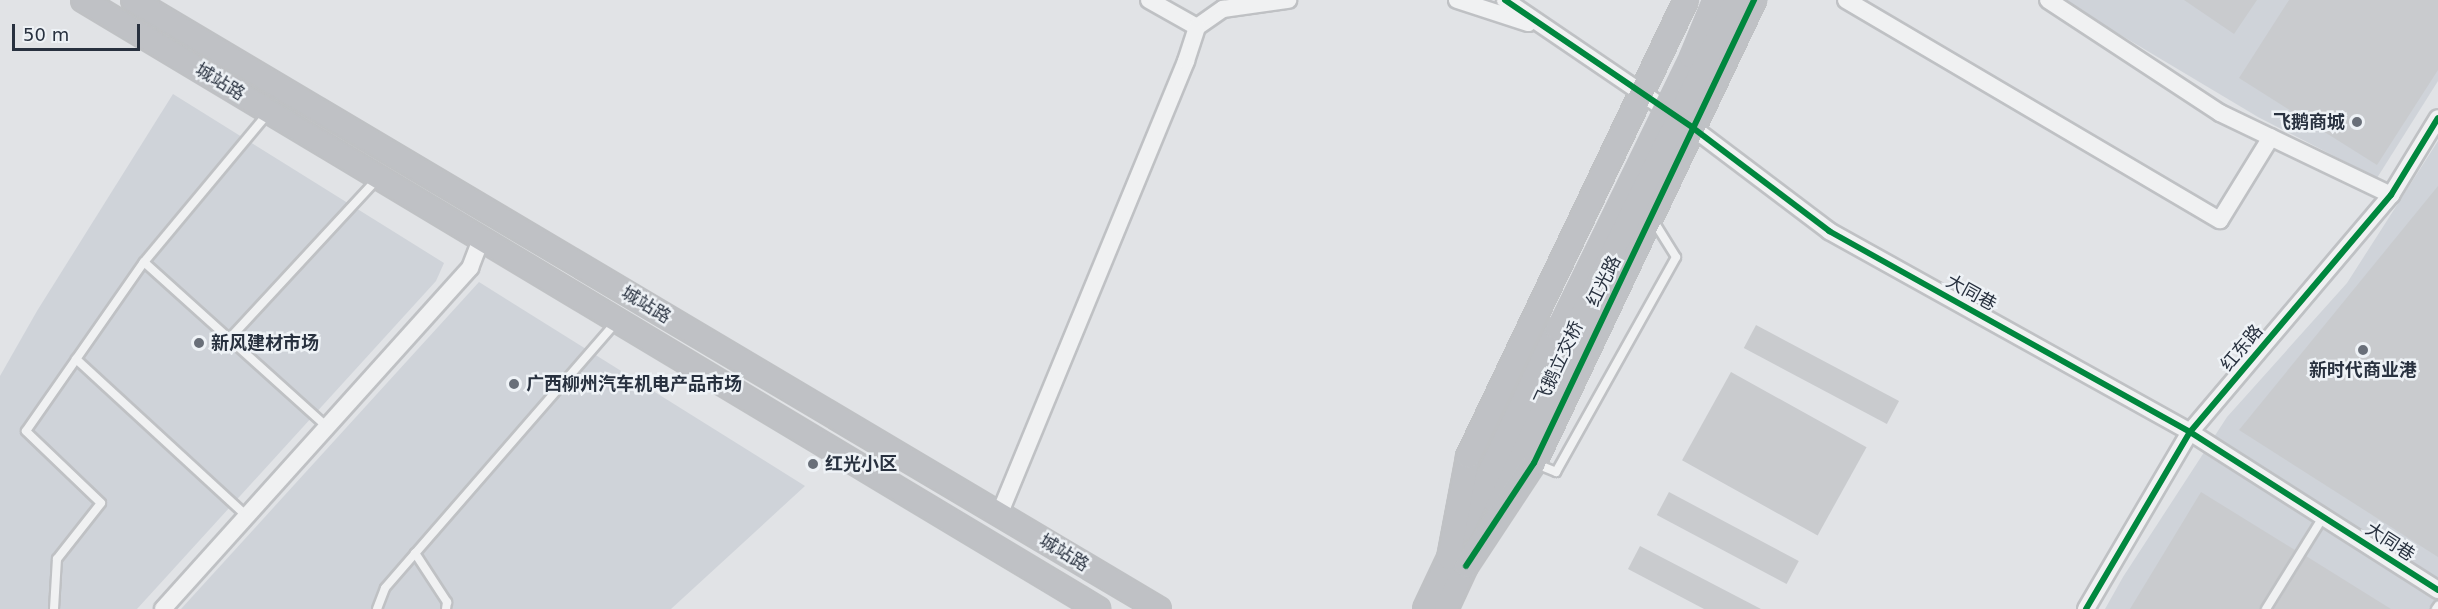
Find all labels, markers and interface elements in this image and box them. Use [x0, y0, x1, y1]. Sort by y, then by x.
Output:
scale bar [15, 12, 142, 50]
text: 50 m [23, 24, 69, 45]
street label: 城站路 [191, 59, 249, 105]
place label: 飞鹅商城 [2273, 111, 2345, 133]
marker: 飞鹅商城 [2350, 115, 2364, 129]
street label: 红光路 [1582, 252, 1626, 310]
street label: 大同巷 [1942, 270, 2000, 316]
street label: 城站路 [617, 282, 675, 328]
street label: 飞鹅立交桥 [1530, 318, 1588, 408]
street label: 红东路 [2216, 320, 2268, 376]
place label: 新风建材市场 [211, 332, 319, 354]
marker: 新风建材市场 [192, 336, 206, 350]
marker: 新时代商业港 [2356, 343, 2370, 357]
place label: 新时代商业港 [2309, 359, 2417, 381]
place label: 广西柳州汽车机电产品市场 [526, 373, 742, 395]
marker: 广西柳州汽车机电产品市场 [507, 377, 521, 391]
place label: 红光小区 [825, 453, 897, 475]
marker: 红光小区 [806, 457, 820, 471]
street label: 大同巷 [2361, 518, 2419, 566]
street label: 城站路 [1035, 530, 1093, 576]

